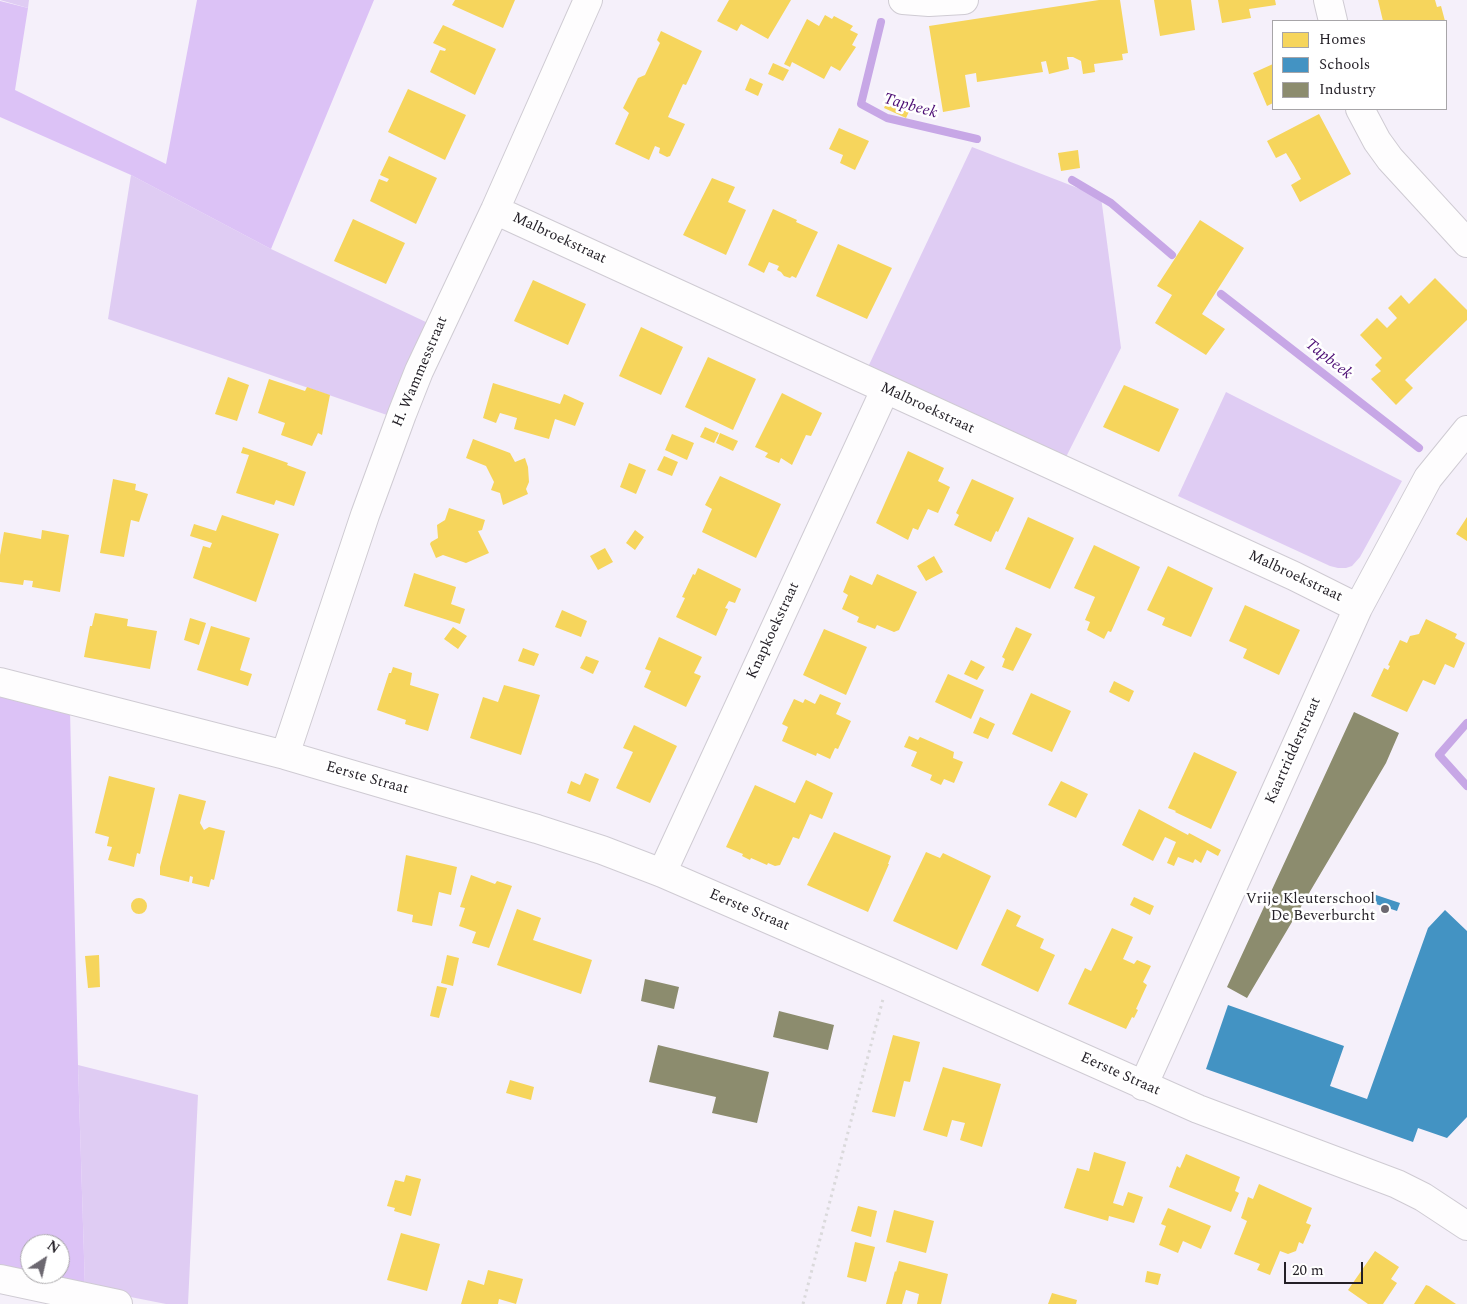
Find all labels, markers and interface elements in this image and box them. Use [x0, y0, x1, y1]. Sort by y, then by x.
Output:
legend [1272, 20, 1447, 110]
text: Homes [1319, 28, 1366, 51]
text: Schools [1319, 53, 1370, 76]
text: Industry [1319, 78, 1375, 101]
water label: Tapbeek [881, 90, 939, 124]
street label: Malbroekstraat [509, 209, 609, 269]
street label: H. Wammesstraat [390, 314, 452, 430]
water label: Tapbeek [1300, 336, 1356, 384]
street label: Malbroekstraat [877, 379, 977, 439]
street label: Malbroekstraat [1245, 547, 1345, 607]
street label: Knapkoekstraat [744, 580, 804, 682]
street label: Kaartridderstraat [1262, 695, 1326, 807]
street label: Eerste Straat [324, 759, 410, 799]
street label: Eerste Straat [706, 886, 792, 936]
place label: Vrije Kleuterschool De Beverburcht [1246, 891, 1375, 926]
marker: Vrije Kleuterschool De Beverburcht [1379, 903, 1391, 915]
street label: Eerste Straat [1077, 1049, 1163, 1101]
north arrow [20, 1234, 70, 1284]
text: N [43, 1235, 64, 1259]
scale bar [1287, 1252, 1366, 1284]
text: 20 m [1292, 1259, 1324, 1282]

